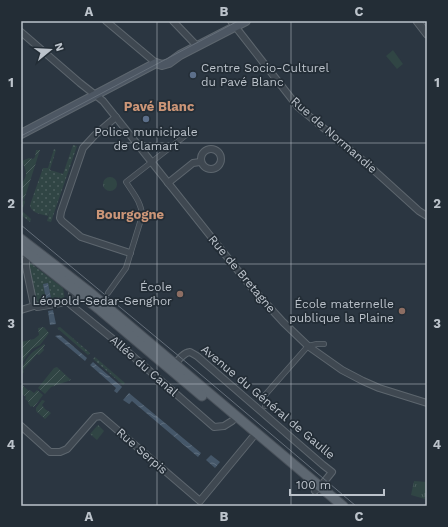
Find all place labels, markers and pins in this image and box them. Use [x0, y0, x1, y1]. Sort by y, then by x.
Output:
place label: Centre Socio-Culturel du Pavé Blanc [201, 61, 330, 89]
marker: Centre Socio-Culturel du Pavé Blanc [188, 70, 198, 80]
marker: Police municipale de Clamart [141, 114, 151, 124]
place label: Police municipale de Clamart [94, 125, 198, 153]
place label: École Léopold-Sedar-Senghor [32, 280, 172, 308]
marker: École Léopold-Sedar-Senghor [175, 289, 185, 299]
place label: École maternelle publique la Plaine [289, 297, 394, 325]
marker: École maternelle publique la Plaine [397, 306, 407, 316]

